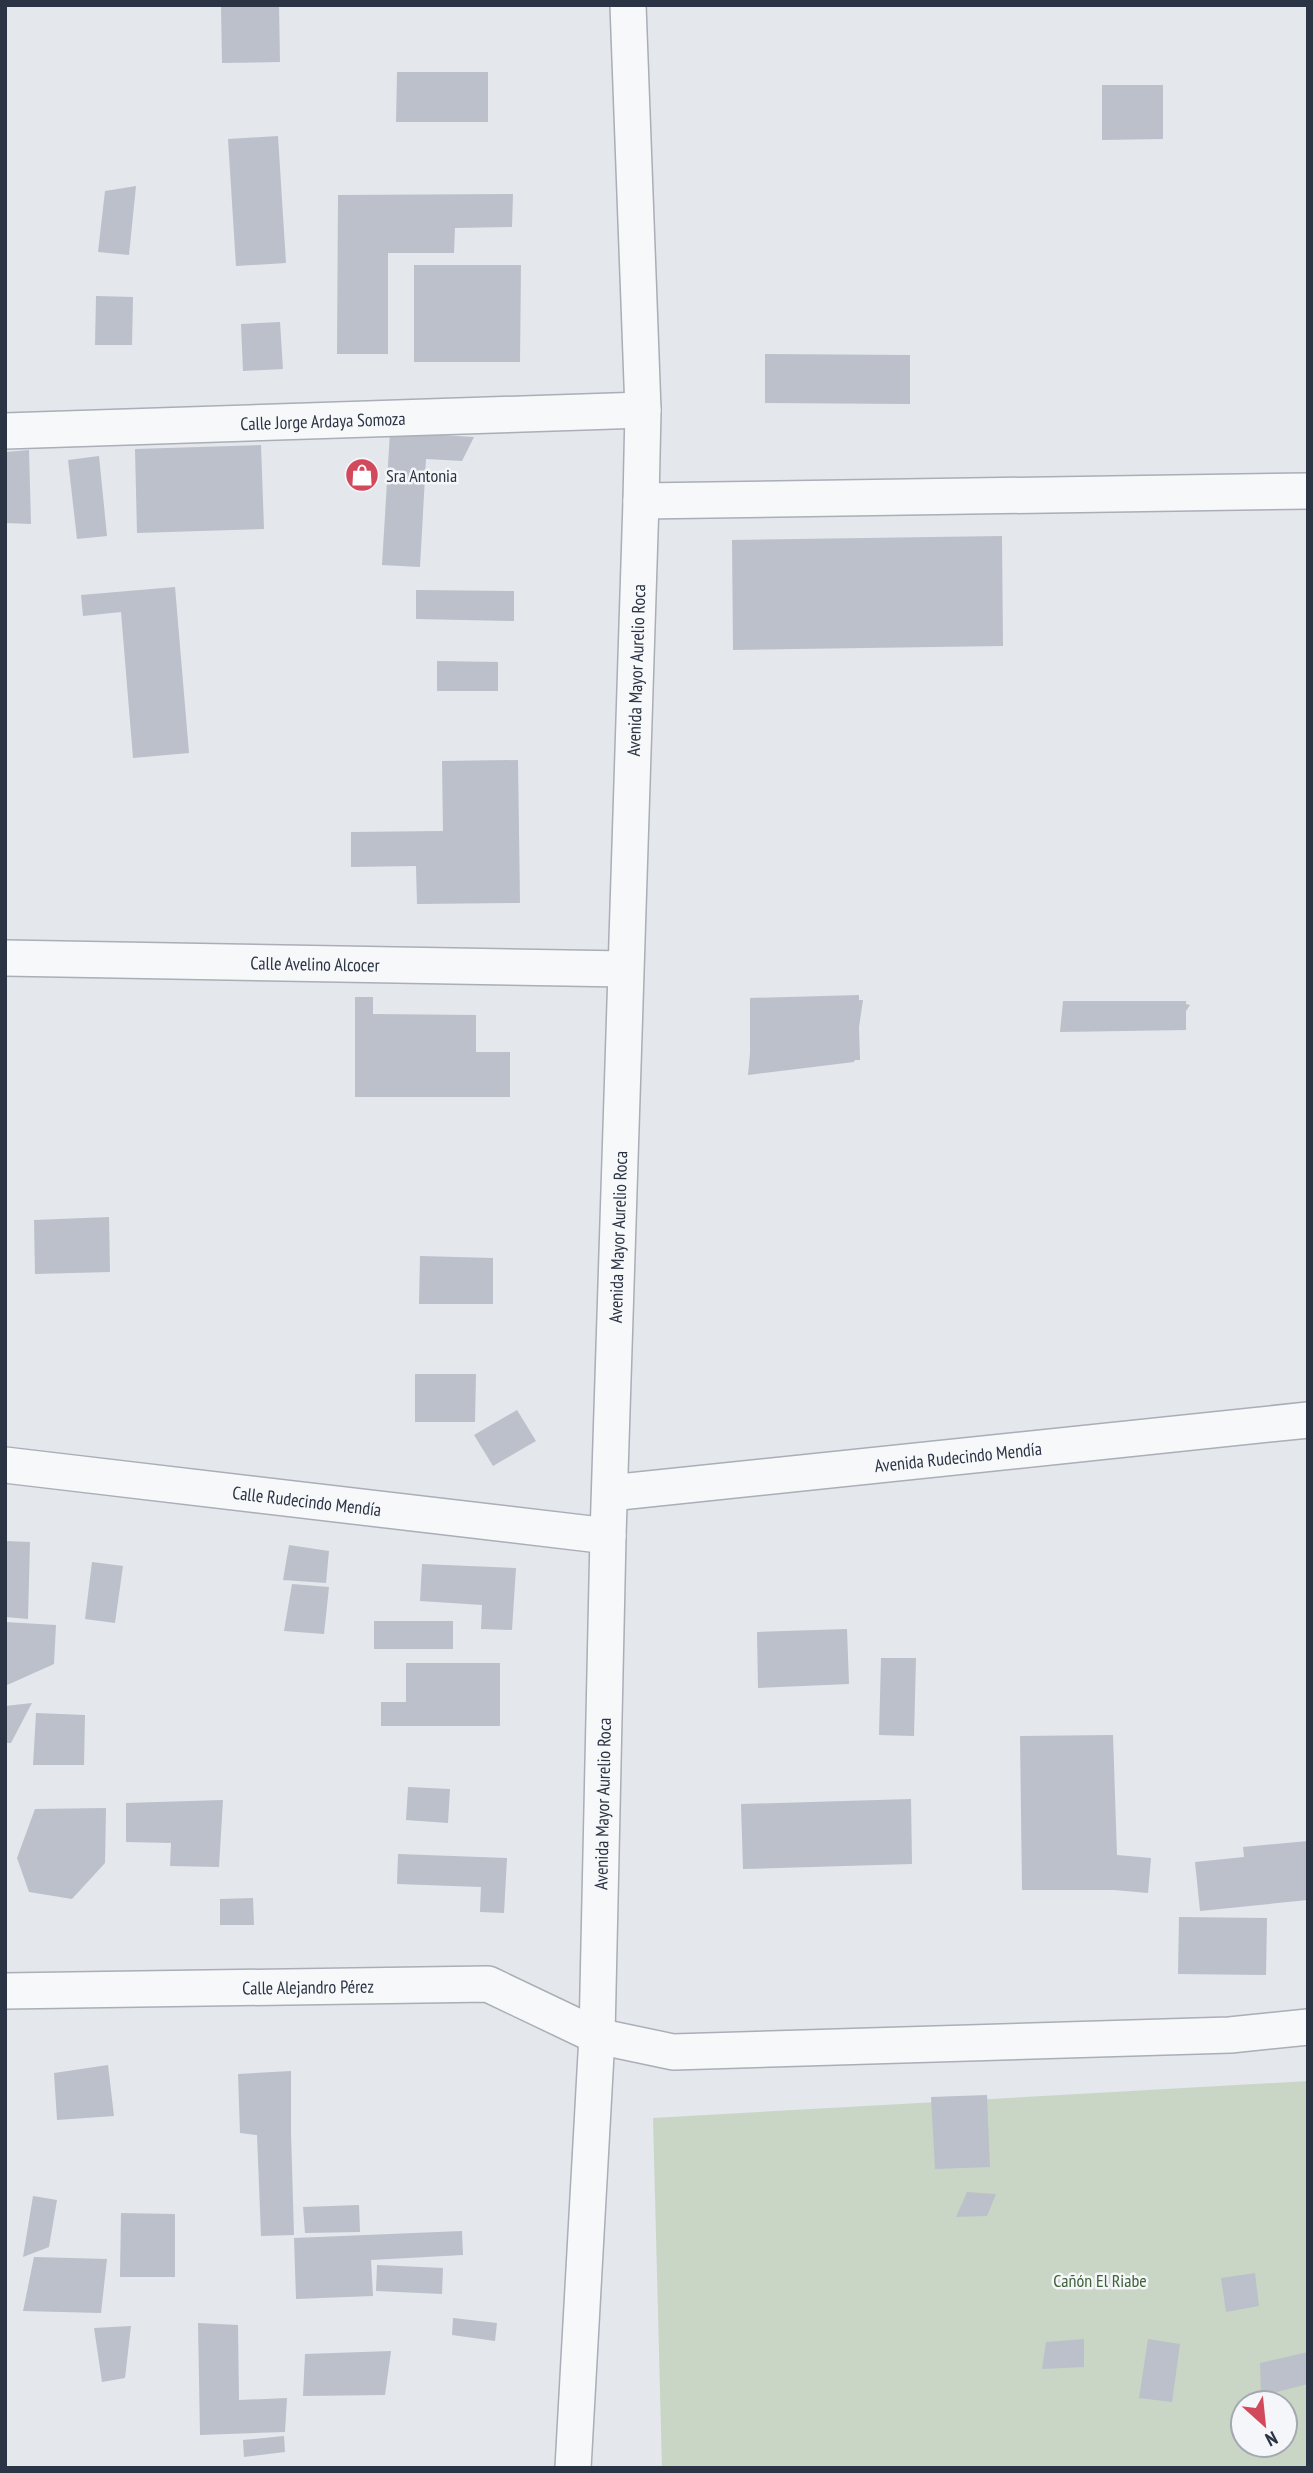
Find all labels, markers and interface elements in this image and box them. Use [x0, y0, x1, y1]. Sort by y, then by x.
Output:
street label: Calle Jorge Ardaya Somoza [240, 406, 406, 435]
shop icon: Sra Antonia [343, 456, 381, 494]
place label: Sra Antonia [386, 464, 457, 487]
street label: Avenida Mayor Aurelio Roca [621, 584, 650, 757]
street label: Calle Avelino Alcocer [250, 951, 380, 976]
street label: Avenida Mayor Aurelio Roca [603, 1150, 632, 1323]
street label: Avenida Rudecindo Mendía [873, 1436, 1043, 1477]
street label: Calle Rudecindo Mendía [231, 1480, 383, 1521]
street label: Avenida Mayor Aurelio Roca [589, 1717, 616, 1890]
street label: Calle Alejandro Pérez [242, 1974, 374, 1999]
park label: Cañón El Riabe [1053, 2269, 1147, 2292]
north arrow [1229, 2389, 1299, 2459]
text: N [1262, 2426, 1282, 2452]

